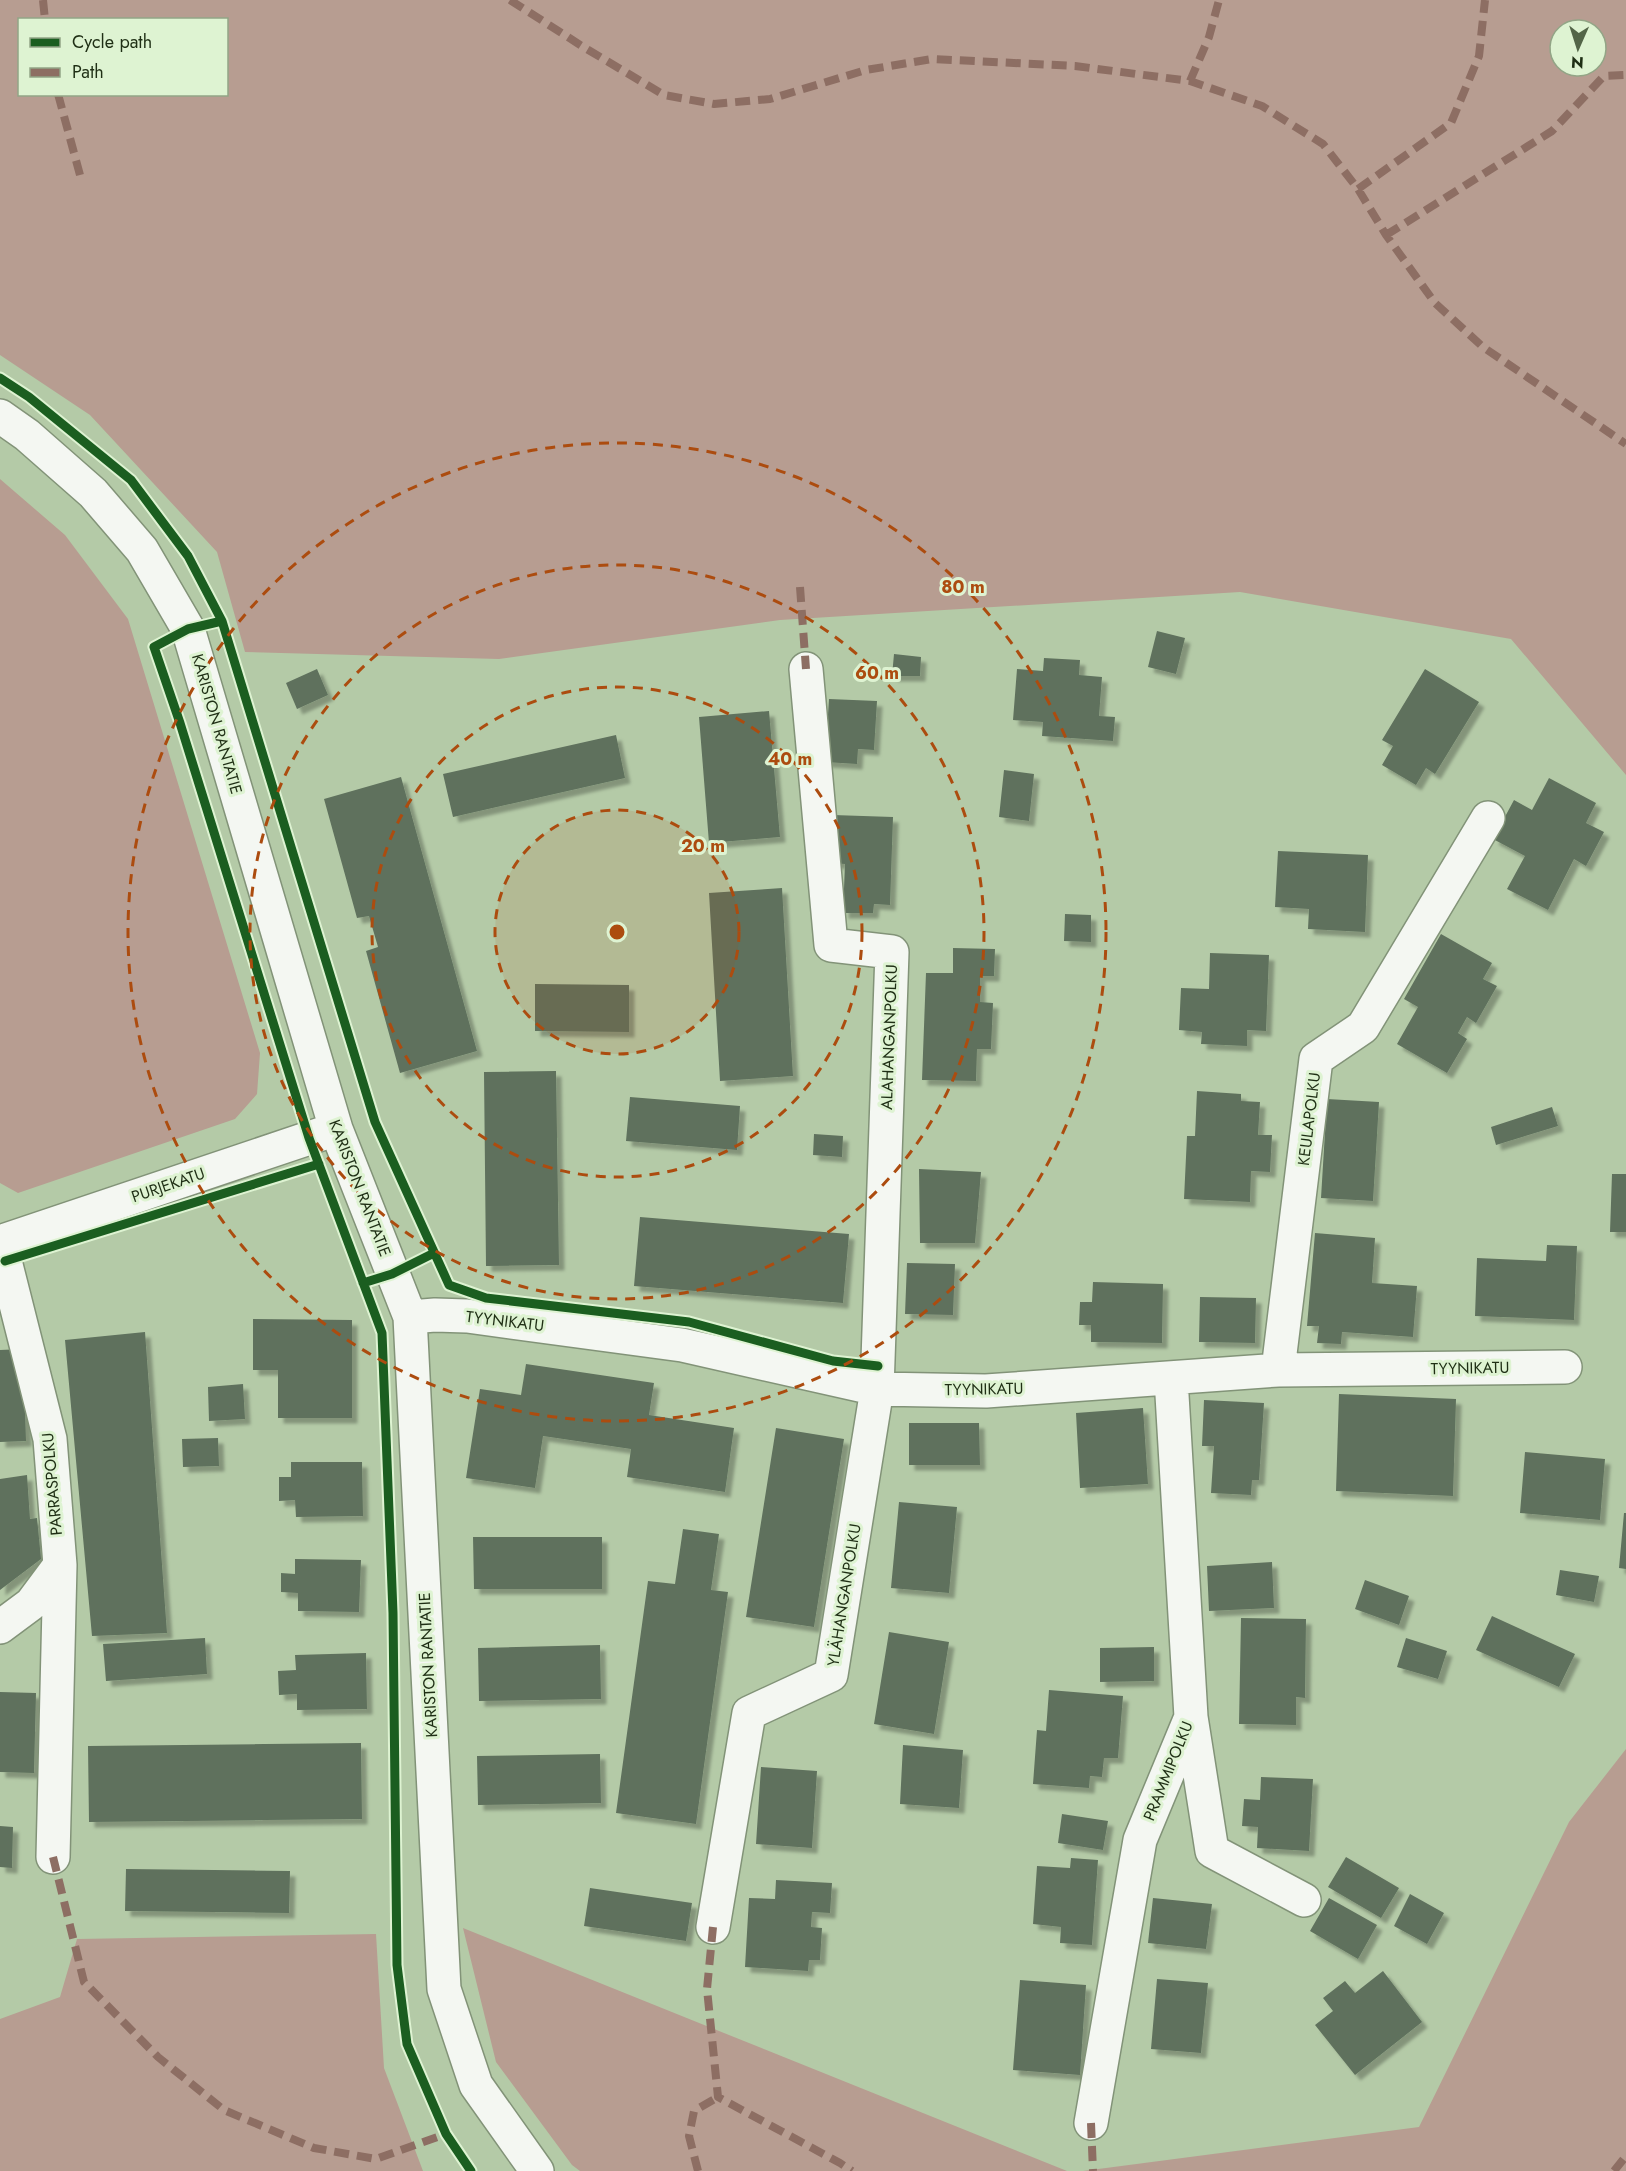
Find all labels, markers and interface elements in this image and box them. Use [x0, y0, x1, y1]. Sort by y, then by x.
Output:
legend [18, 18, 228, 96]
north arrow [1548, 18, 1608, 78]
text: Cycle path [72, 29, 152, 55]
text: N [1570, 51, 1584, 74]
text: Path [72, 59, 104, 85]
text: 80 m [941, 574, 985, 600]
street label: KARISTON RANTATIE [186, 651, 248, 797]
text: 60 m [855, 660, 899, 686]
text: 40 m [768, 746, 812, 772]
text: 20 m [681, 833, 725, 859]
centre of rings [607, 922, 627, 942]
street label: ALAHANGANPOLKU [875, 964, 903, 1110]
street label: KEULAPOLKU [1292, 1071, 1326, 1167]
street label: KARISTON RANTATIE [323, 1116, 397, 1260]
street label: PURJEKATU [128, 1162, 208, 1208]
street label: TYYNIKATU [465, 1305, 545, 1337]
street label: TYYNIKATU [1431, 1356, 1509, 1380]
street label: TYYNIKATU [945, 1377, 1023, 1401]
street label: PARRASPOLKU [36, 1432, 68, 1536]
street label: YLÄHANGANPOLKU [821, 1522, 867, 1668]
street label: KARISTON RANTATIE [413, 1592, 443, 1738]
street label: PRAMMIPOLKU [1138, 1718, 1198, 1824]

